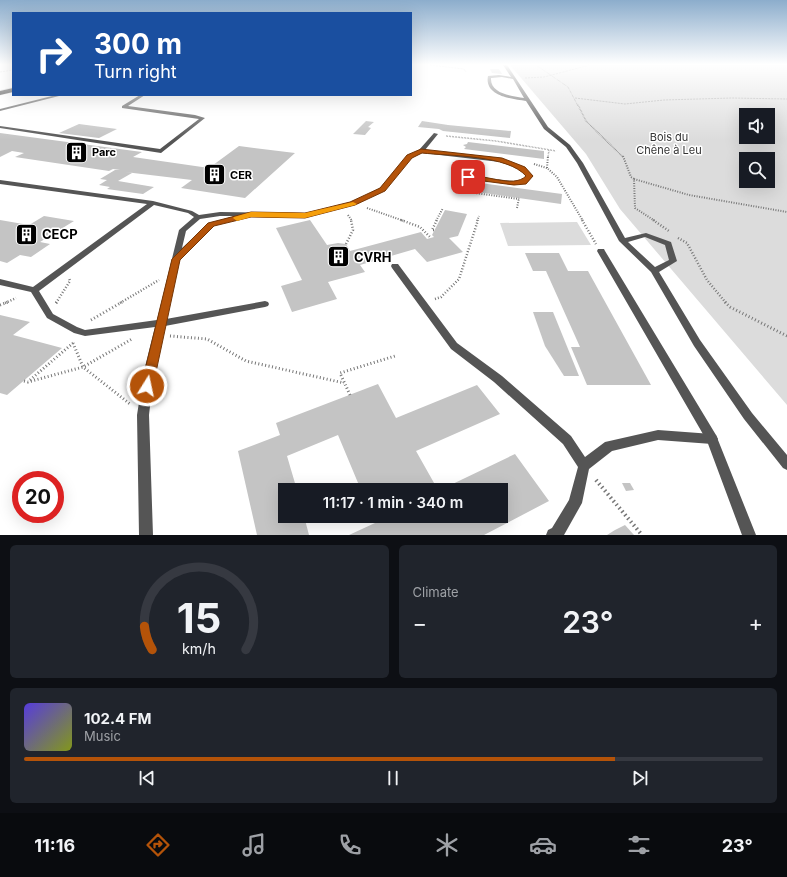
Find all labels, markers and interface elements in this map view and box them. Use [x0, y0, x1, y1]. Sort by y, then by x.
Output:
text: 300 m [94, 27, 182, 61]
icon: right [28, 28, 80, 80]
text: Turn right [94, 61, 177, 82]
map controls [739, 108, 775, 188]
button: sound [739, 108, 775, 144]
park label: Bois du Chêne à Leu [636, 130, 702, 157]
building icon: Parc [64, 139, 90, 165]
place label: Parc [92, 145, 117, 159]
button: search [739, 152, 775, 188]
pin [451, 160, 485, 194]
building icon: CER [202, 162, 228, 188]
icon: arrive [457, 166, 479, 188]
place label: CER [230, 168, 252, 182]
building icon: CECP [14, 221, 40, 247]
place label: CECP [42, 226, 78, 242]
building icon: CVRH [325, 244, 351, 270]
place label: CVRH [354, 249, 392, 265]
position arrow [126, 365, 168, 407]
speed limit sign: 20 [12, 471, 64, 523]
text: 11:17 · 1 min · 340 m [323, 493, 463, 512]
text: Climate [413, 584, 459, 600]
text: 15 [177, 592, 222, 642]
text: 23° [562, 604, 613, 640]
text: − [413, 610, 427, 636]
text: + [748, 610, 763, 636]
text: km/h [182, 639, 216, 656]
text: 102.4 FM [84, 709, 152, 728]
text: Music [84, 728, 121, 744]
icon: previous [136, 767, 158, 789]
icon: pause [382, 767, 404, 789]
icon: next [629, 767, 651, 789]
icon: directions [144, 831, 172, 859]
icon: music [240, 831, 268, 859]
icon: phone [336, 831, 364, 859]
icon: climate [433, 831, 461, 859]
icon: car [529, 831, 557, 859]
icon: filters [625, 831, 653, 859]
text: 11:16 [34, 835, 75, 856]
text: 23° [722, 835, 753, 856]

